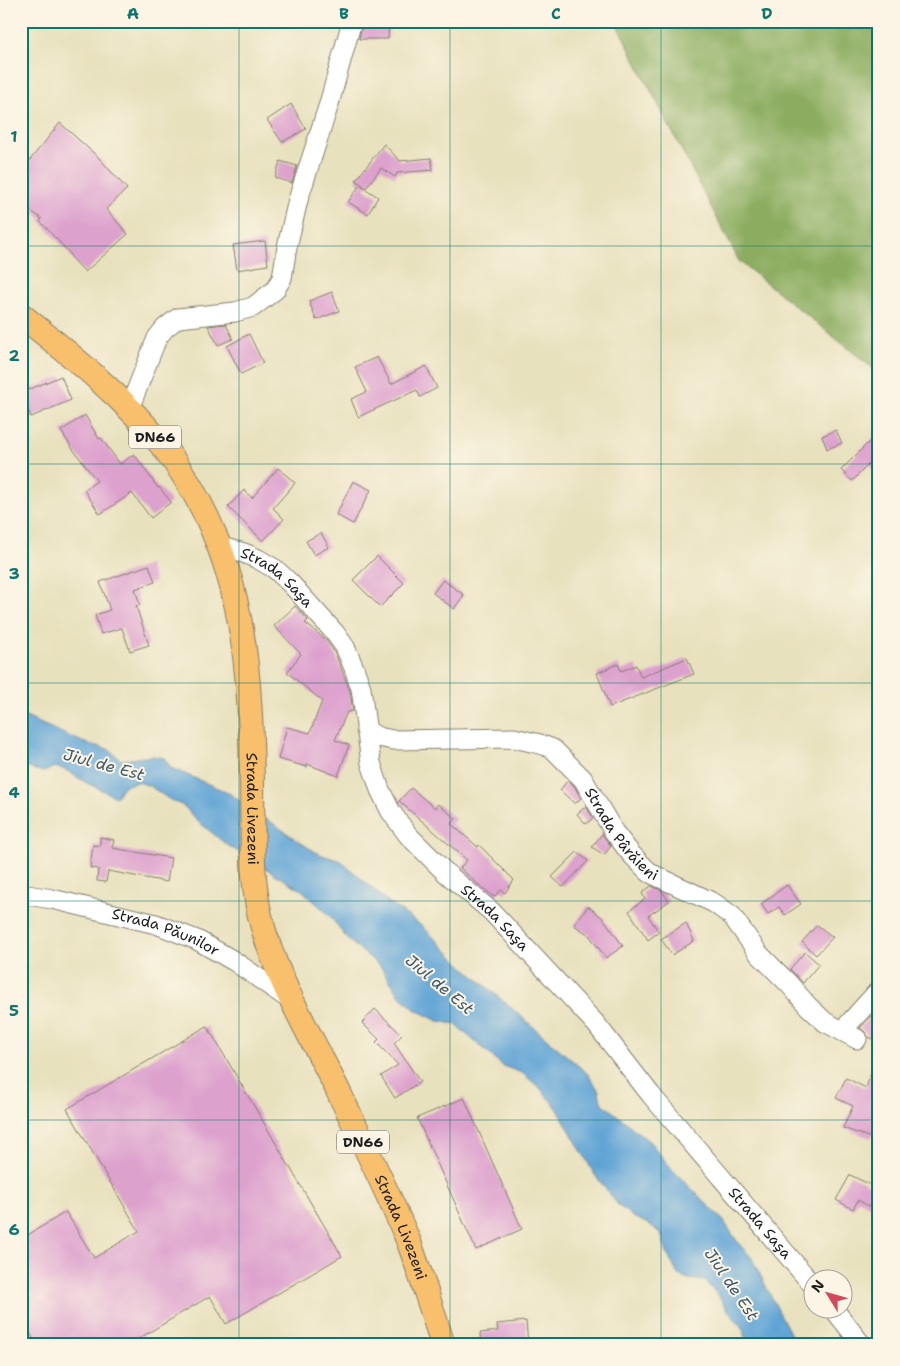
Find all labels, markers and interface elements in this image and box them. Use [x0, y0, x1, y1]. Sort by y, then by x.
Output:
text: A [127, 3, 139, 24]
text: B [339, 3, 349, 24]
text: C [551, 3, 561, 24]
text: D [761, 3, 773, 24]
text: 1 [10, 126, 18, 147]
text: 2 [8, 345, 20, 366]
road number: DN66 [129, 426, 181, 448]
street label: Strada Saşa [238, 543, 318, 612]
text: 3 [8, 563, 20, 584]
water label: Jiul de Est [61, 744, 147, 785]
street label: Strada Livezeni [241, 752, 263, 865]
text: 4 [8, 782, 20, 803]
street label: Strada Pârăieni [580, 784, 661, 885]
street label: Strada Saşa [456, 880, 534, 956]
street label: Strada Păunilor [110, 904, 223, 961]
water label: Jiul de Est [401, 950, 478, 1019]
text: 5 [9, 1000, 19, 1021]
road number: DN66 [337, 1130, 389, 1154]
street label: Strada Livezeni [370, 1172, 431, 1282]
street label: Strada Saşa [724, 1183, 797, 1264]
text: 6 [8, 1219, 20, 1240]
water label: Jiul de Est [700, 1244, 764, 1325]
north arrow [802, 1268, 852, 1318]
text: N [807, 1276, 828, 1296]

